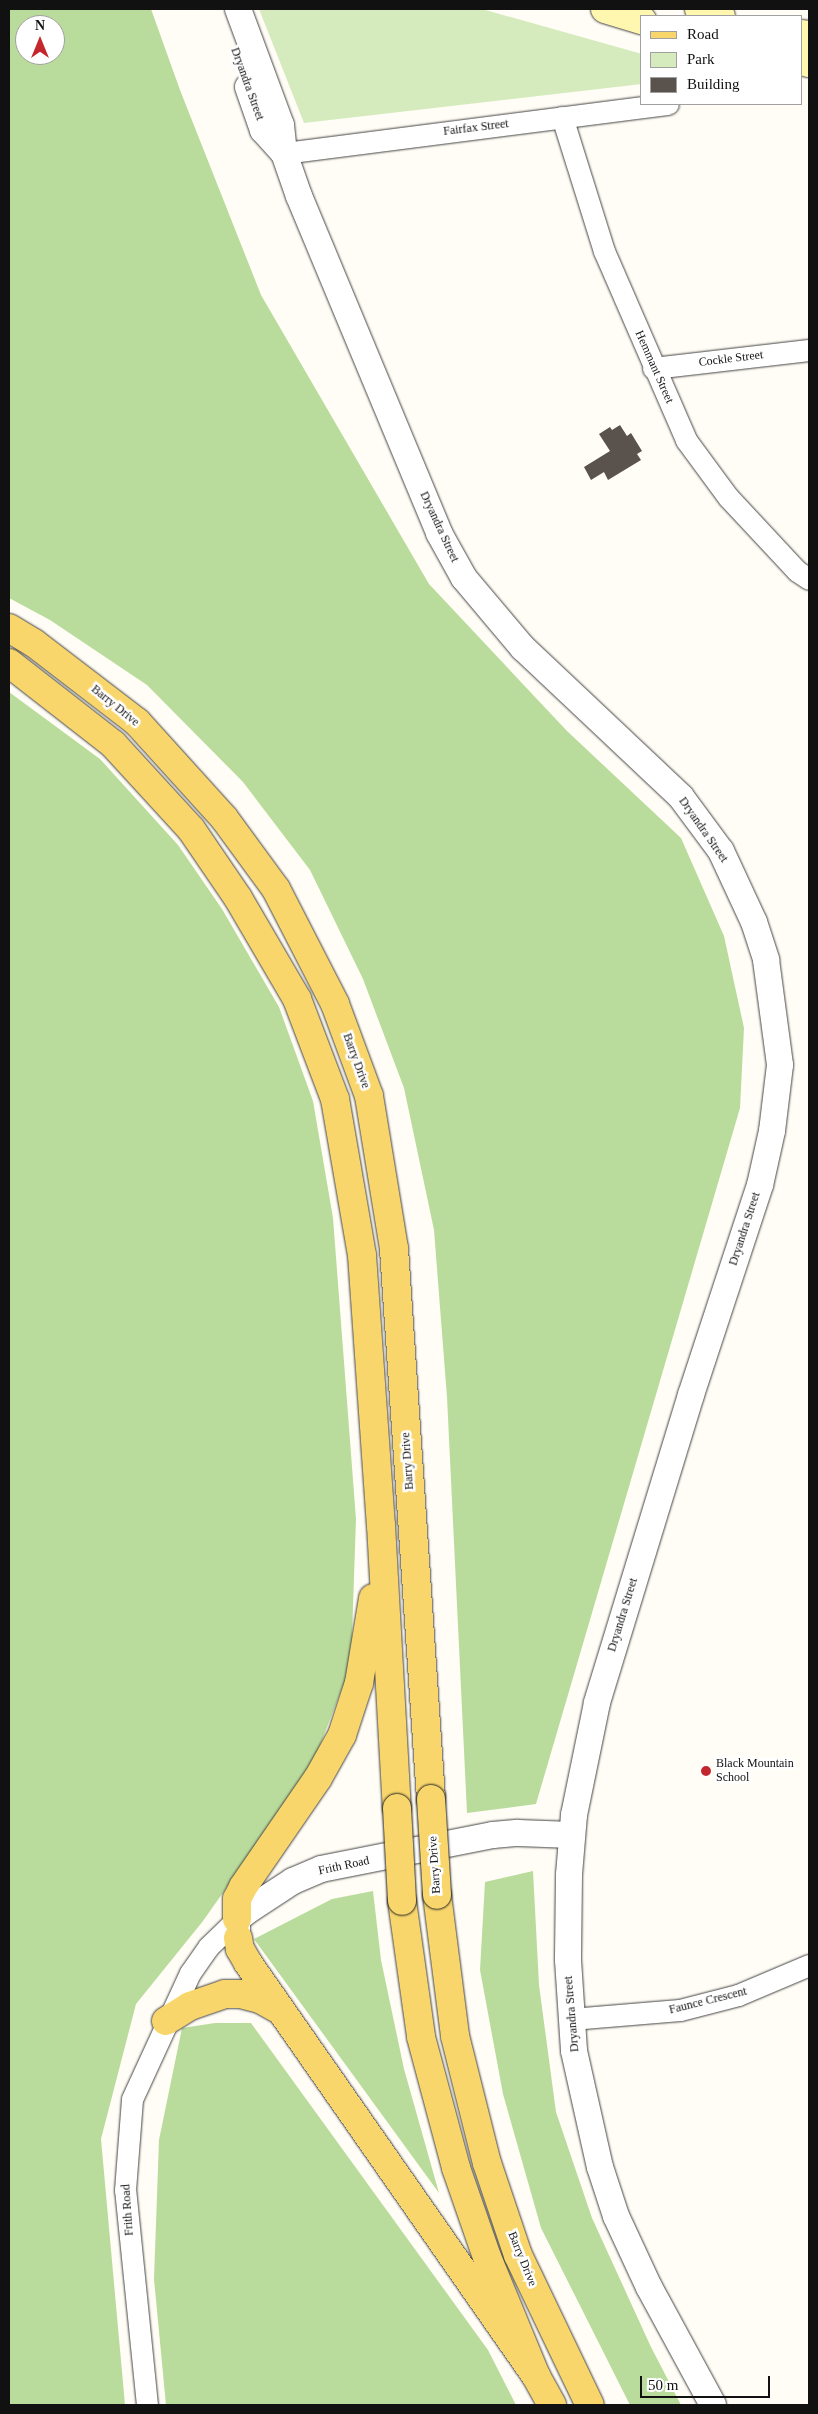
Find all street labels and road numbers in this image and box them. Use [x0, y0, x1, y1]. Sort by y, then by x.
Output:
street label: Dryandra Street [227, 46, 267, 122]
street label: Fairfax Street [443, 117, 509, 139]
street label: Hemmant Street [631, 328, 677, 406]
street label: Cockle Street [698, 348, 764, 370]
street label: Dryandra Street [416, 489, 462, 565]
street label: Barry Drive [88, 682, 142, 730]
street label: Dryandra Street [675, 795, 731, 865]
street label: Barry Drive [339, 1031, 373, 1091]
street label: Dryandra Street [726, 1190, 764, 1268]
street label: Barry Drive [399, 1432, 417, 1490]
street label: Dryandra Street [605, 1576, 641, 1654]
street label: Barry Drive [426, 1836, 444, 1894]
street label: Frith Road [317, 1854, 371, 1878]
street label: Dryandra Street [562, 1975, 582, 2053]
street label: Faunce Crescent [668, 1984, 748, 2018]
street label: Frith Road [119, 2184, 137, 2236]
street label: Barry Drive [505, 2230, 539, 2288]

